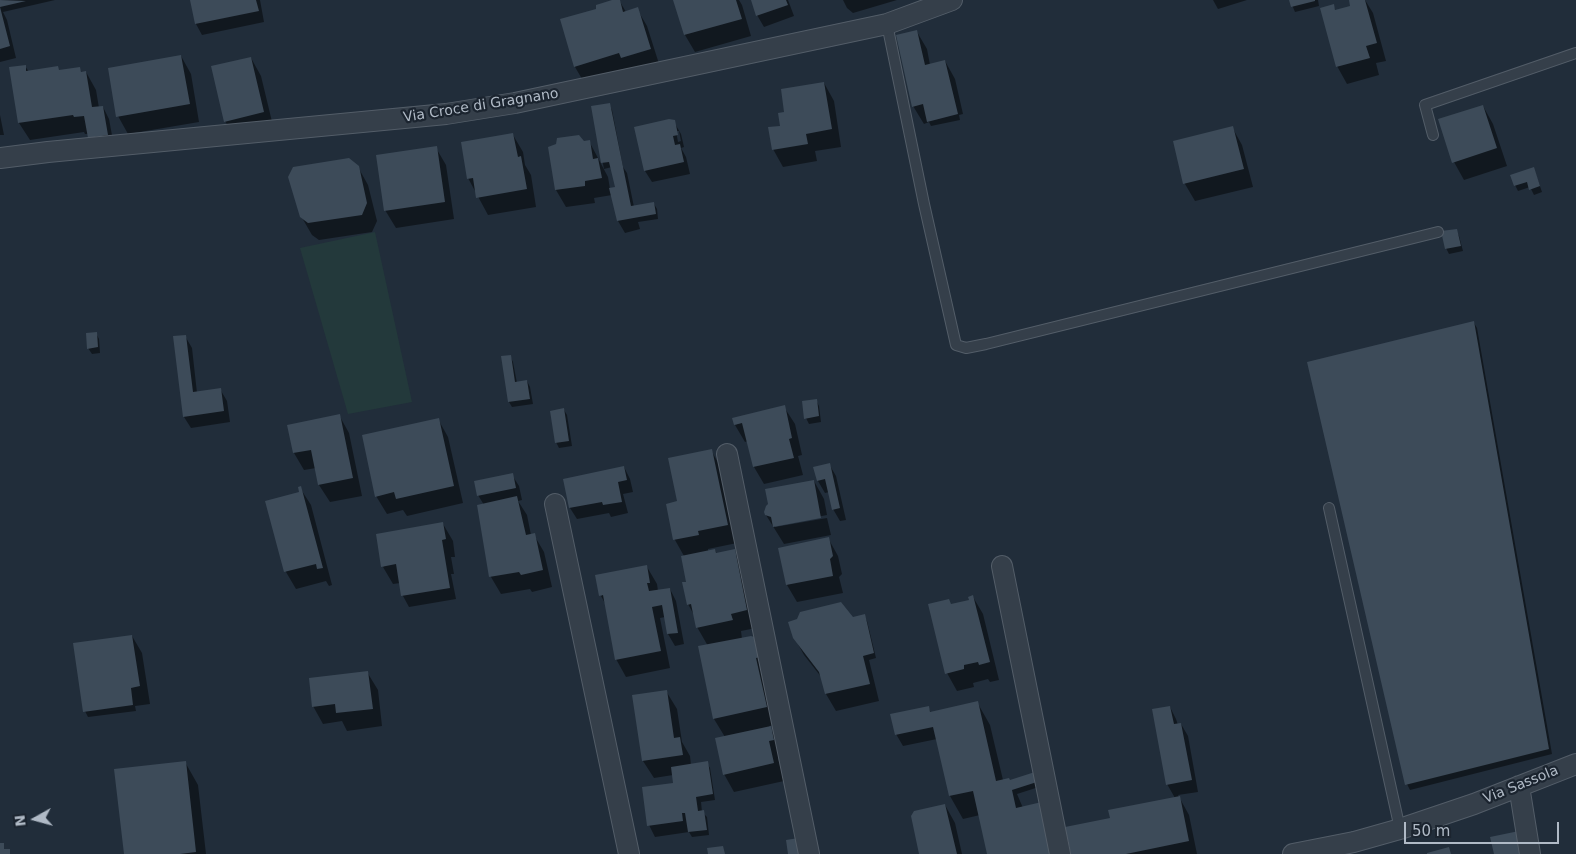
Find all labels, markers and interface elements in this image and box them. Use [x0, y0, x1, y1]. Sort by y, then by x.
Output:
street label: Via Croce di Gragnano [402, 85, 560, 127]
street label: Via Sassola [1481, 762, 1561, 808]
north arrow [10, 794, 60, 844]
scale bar [1406, 812, 1561, 844]
text: N [11, 814, 29, 828]
text: 50 m [1412, 822, 1450, 840]

